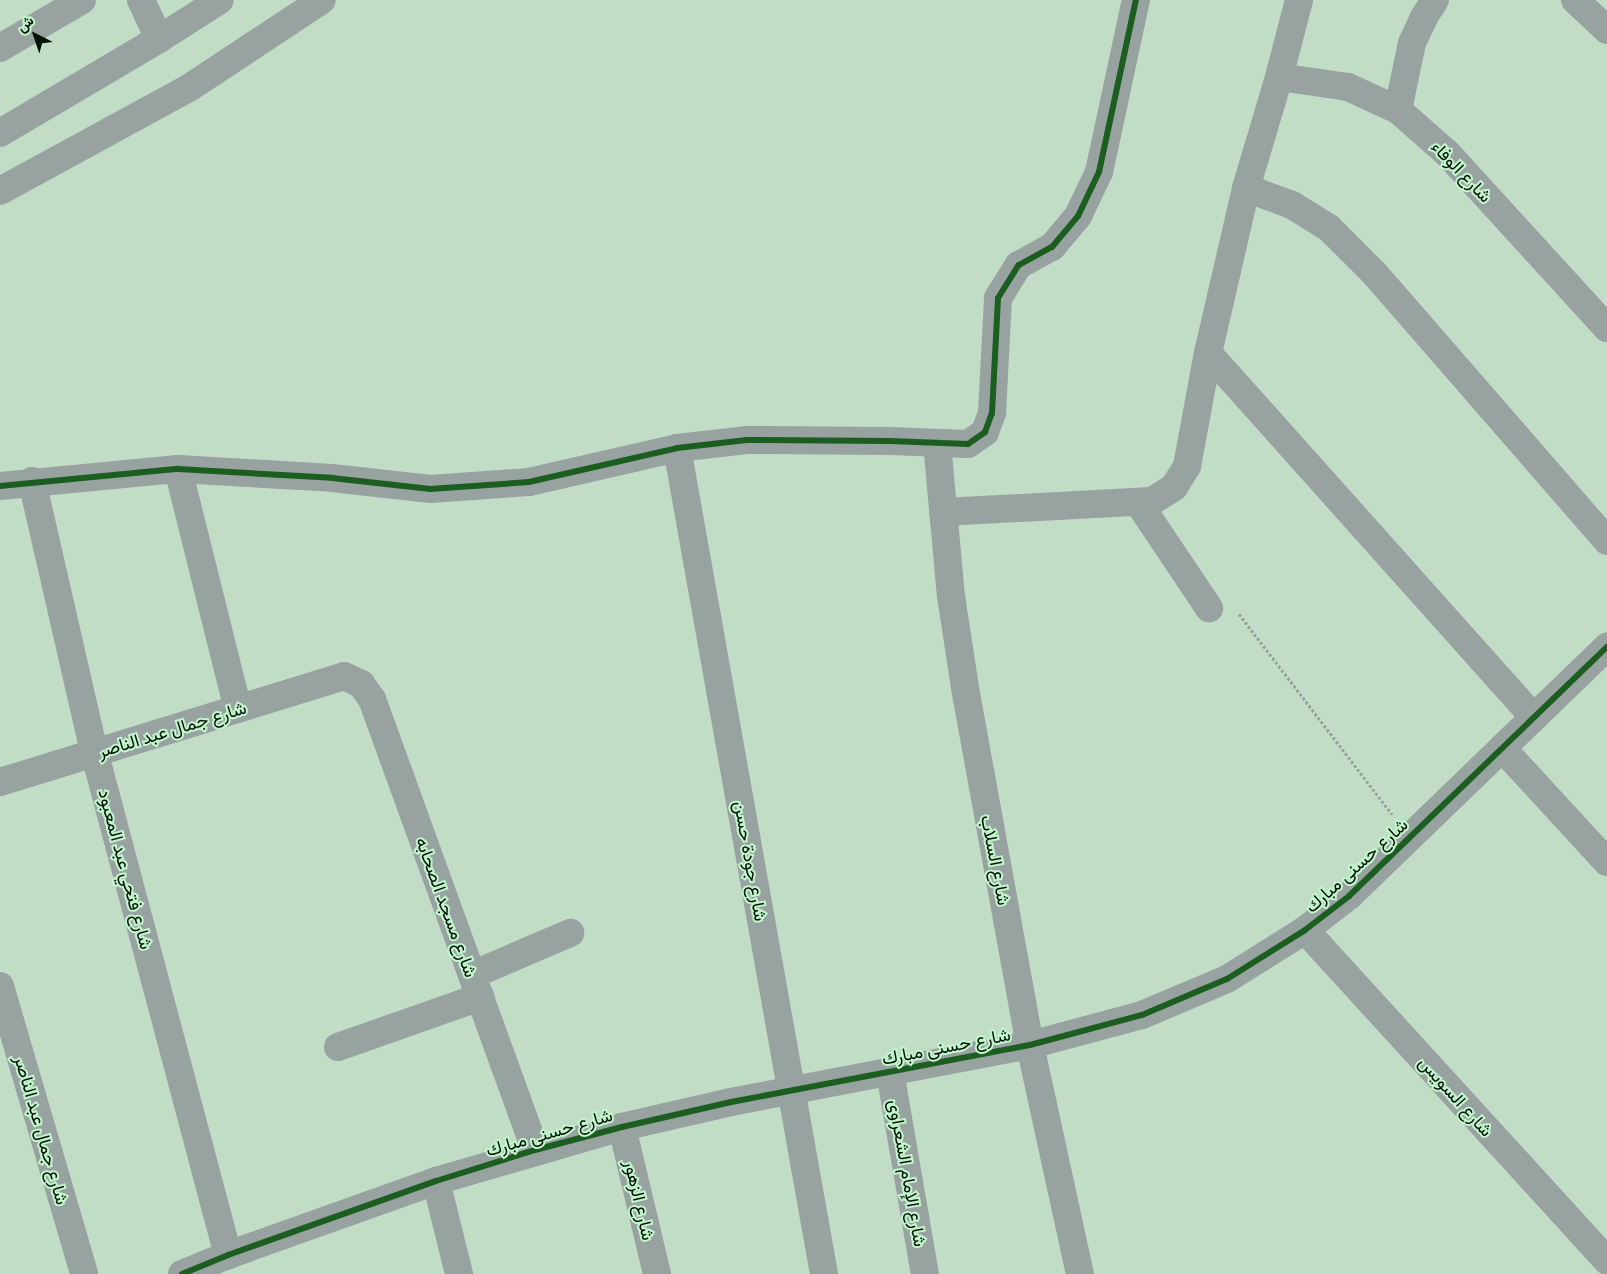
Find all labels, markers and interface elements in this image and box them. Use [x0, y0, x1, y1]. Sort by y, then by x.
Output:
north arrow [10, 10, 60, 60]
text: ش [13, 11, 37, 35]
street label: شارع الوفاء [1427, 136, 1497, 206]
street label: شارع جمال عبد الناصر [95, 696, 249, 762]
street label: شارع فتحي عبد المعبود [94, 787, 158, 951]
street label: شارع جودة حسن [730, 799, 772, 923]
street label: شارع السلاب [977, 813, 1015, 907]
street label: شارع حسنى مبارك [1300, 813, 1412, 917]
street label: شارع مسجد الصحابه [412, 834, 482, 980]
street label: شارع حسنى مبارك [880, 1023, 1012, 1069]
street label: شارع السويس [1414, 1051, 1498, 1141]
street label: شارع جمال عبد الناصر [10, 1053, 74, 1207]
street label: شارع الإمام الشعراوى [884, 1098, 932, 1248]
street label: شارع حسنى مبارك [483, 1104, 615, 1160]
street label: شارع الزهور [620, 1158, 660, 1242]

